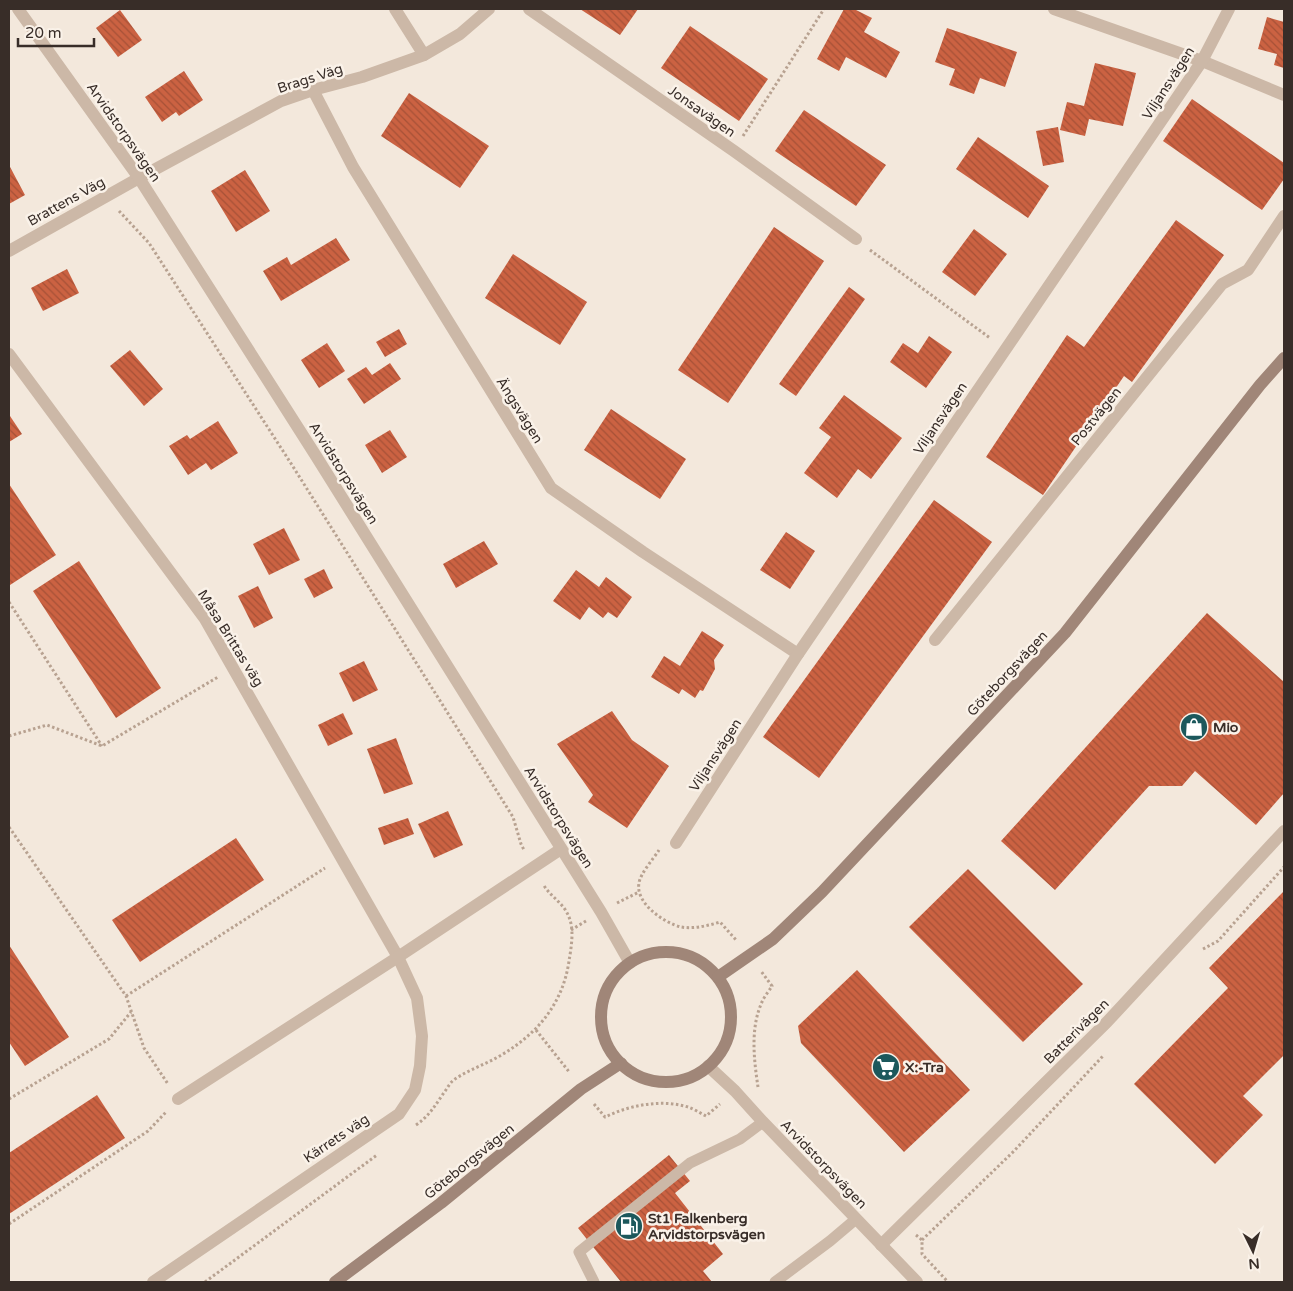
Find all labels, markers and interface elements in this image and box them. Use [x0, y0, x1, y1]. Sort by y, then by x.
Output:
scale bar [18, 15, 94, 47]
text: 20 m [25, 24, 62, 42]
street label: Viljansvägen [1139, 44, 1198, 123]
street label: Brags Väg [275, 60, 345, 97]
street label: Arvidstorpsvägen [83, 79, 164, 185]
street label: Jonsavägen [665, 82, 739, 141]
street label: Brattens Väg [25, 173, 108, 230]
street label: Ängsvägen [493, 374, 547, 447]
street label: Viljansvägen [910, 379, 971, 458]
street label: Postvägen [1068, 384, 1125, 449]
street label: Arvidstorpsvägen [305, 419, 382, 527]
street label: Måsa Brittas väg [194, 587, 267, 690]
street label: Göteborgsvägen [963, 627, 1051, 720]
shop icon: Mio [1179, 712, 1209, 742]
street label: Viljansvägen [686, 716, 745, 795]
place label: Mio [1213, 719, 1239, 736]
street label: Arvidstorpsvägen [520, 763, 597, 871]
street label: Batterivägen [1040, 995, 1113, 1068]
supermarket icon: X:-Tra [871, 1052, 901, 1082]
place label: X:-Tra [905, 1059, 944, 1076]
street label: Kärrets väg [300, 1110, 372, 1167]
street label: Arvidstorpsvägen [777, 1116, 870, 1212]
street label: Göteborgsvägen [421, 1120, 518, 1203]
place label: St1 Falkenberg Arvidstorpsvägen [648, 1210, 765, 1243]
fuel station icon: St1 Falkenberg Arvidstorpsvägen [614, 1211, 644, 1241]
north arrow [1228, 1226, 1278, 1276]
text: N [1248, 1254, 1260, 1272]

